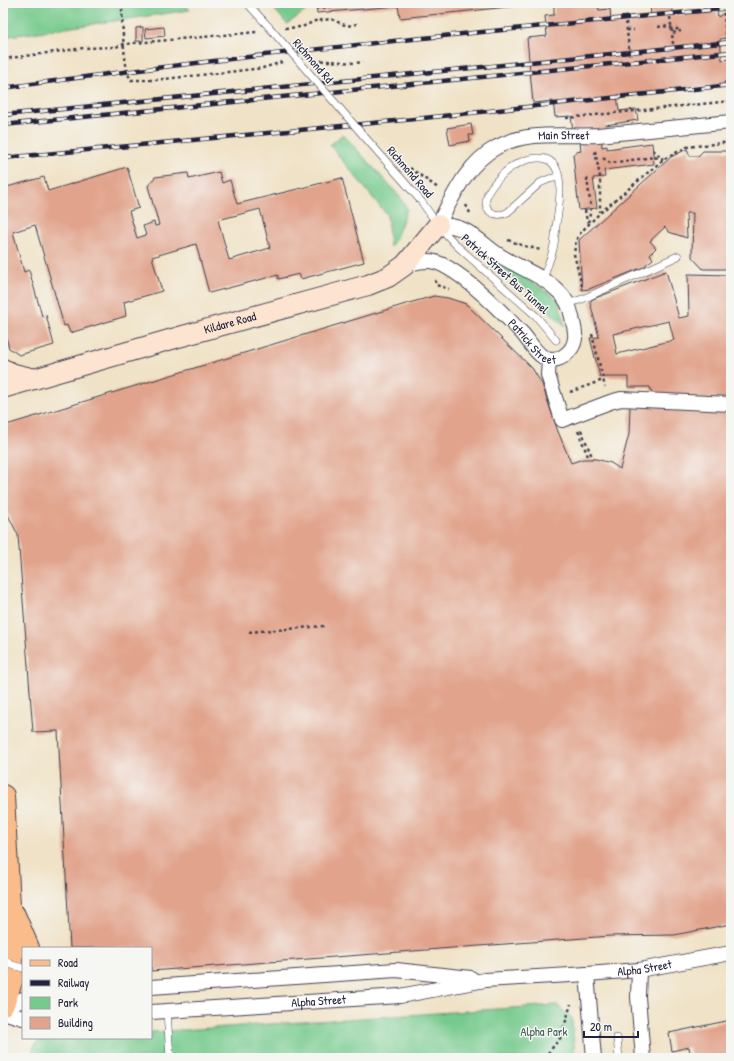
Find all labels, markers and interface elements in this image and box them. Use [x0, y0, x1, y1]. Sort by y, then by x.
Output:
street label: Richmond Rd [289, 35, 338, 87]
street label: Main Street [538, 126, 590, 144]
street label: Richmond Road [383, 142, 438, 201]
street label: Patrick Street Bus Tunnel [458, 230, 553, 318]
street label: Kildare Road [202, 307, 258, 338]
street label: Patrick Street [505, 315, 558, 368]
legend [22, 947, 152, 1039]
text: Road [58, 954, 78, 971]
street label: Alpha Street [617, 955, 674, 980]
text: Railway [58, 974, 89, 991]
street label: Alpha Street [291, 990, 347, 1011]
text: Park [58, 994, 78, 1011]
scale bar [584, 1013, 638, 1039]
text: Building [58, 1014, 93, 1031]
text: 20 m [590, 1018, 612, 1035]
park label: Alpha Park [521, 1023, 567, 1040]

